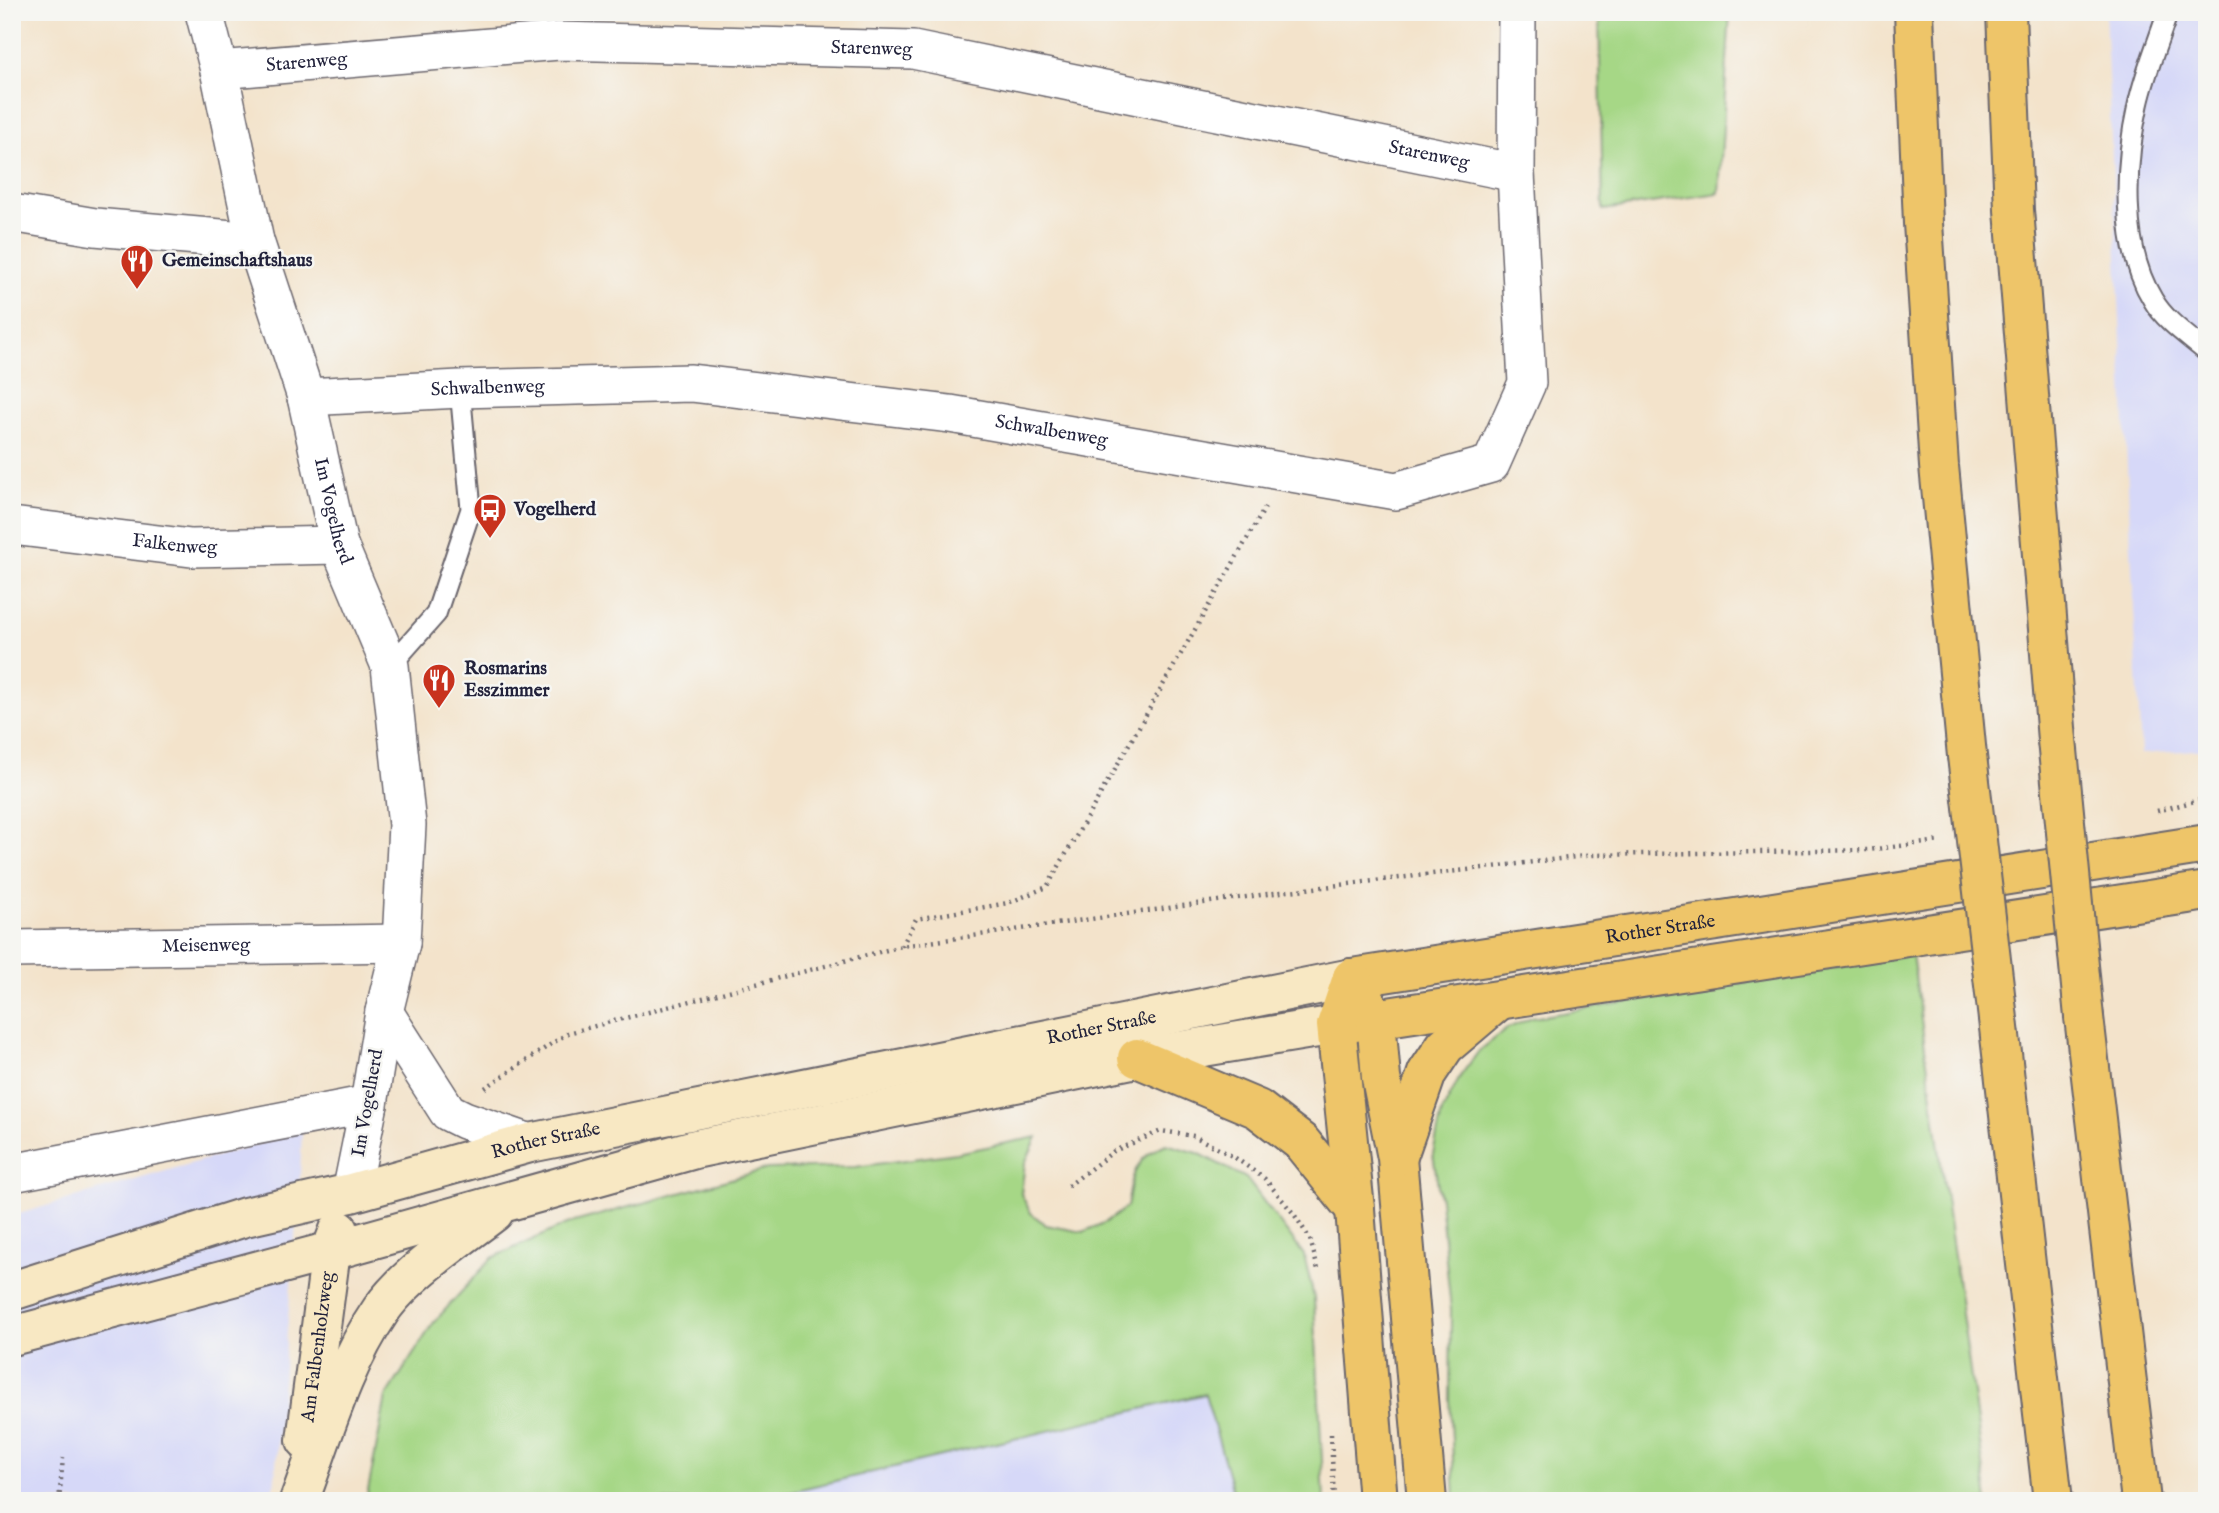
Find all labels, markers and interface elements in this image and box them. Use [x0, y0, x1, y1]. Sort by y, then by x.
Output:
street label: Starenweg [831, 36, 913, 62]
street label: Starenweg [265, 47, 349, 78]
street label: Starenweg [1387, 135, 1472, 175]
restaurant icon: Gemeinschaftshaus [118, 242, 156, 291]
place label: Gemeinschaftshaus [162, 249, 313, 273]
street label: Schwalbenweg [430, 375, 546, 402]
street label: Schwalbenweg [993, 410, 1110, 453]
street label: Im Vogelherd [308, 456, 358, 569]
bus stop icon: Vogelherd [471, 491, 509, 540]
place label: Vogelherd [513, 498, 597, 522]
street label: Falkenweg [131, 529, 218, 560]
place label: Rosmarins Esszimmer [464, 657, 550, 703]
restaurant icon: Rosmarins Esszimmer [420, 661, 458, 710]
street label: Rother Straße [1603, 909, 1717, 950]
street label: Meisenweg [162, 933, 251, 959]
street label: Rother Straße [1045, 1006, 1159, 1051]
street label: Im Vogelherd [347, 1047, 389, 1159]
street label: Rother Straße [489, 1117, 603, 1165]
street label: Am Falbenholzweg [296, 1269, 340, 1425]

